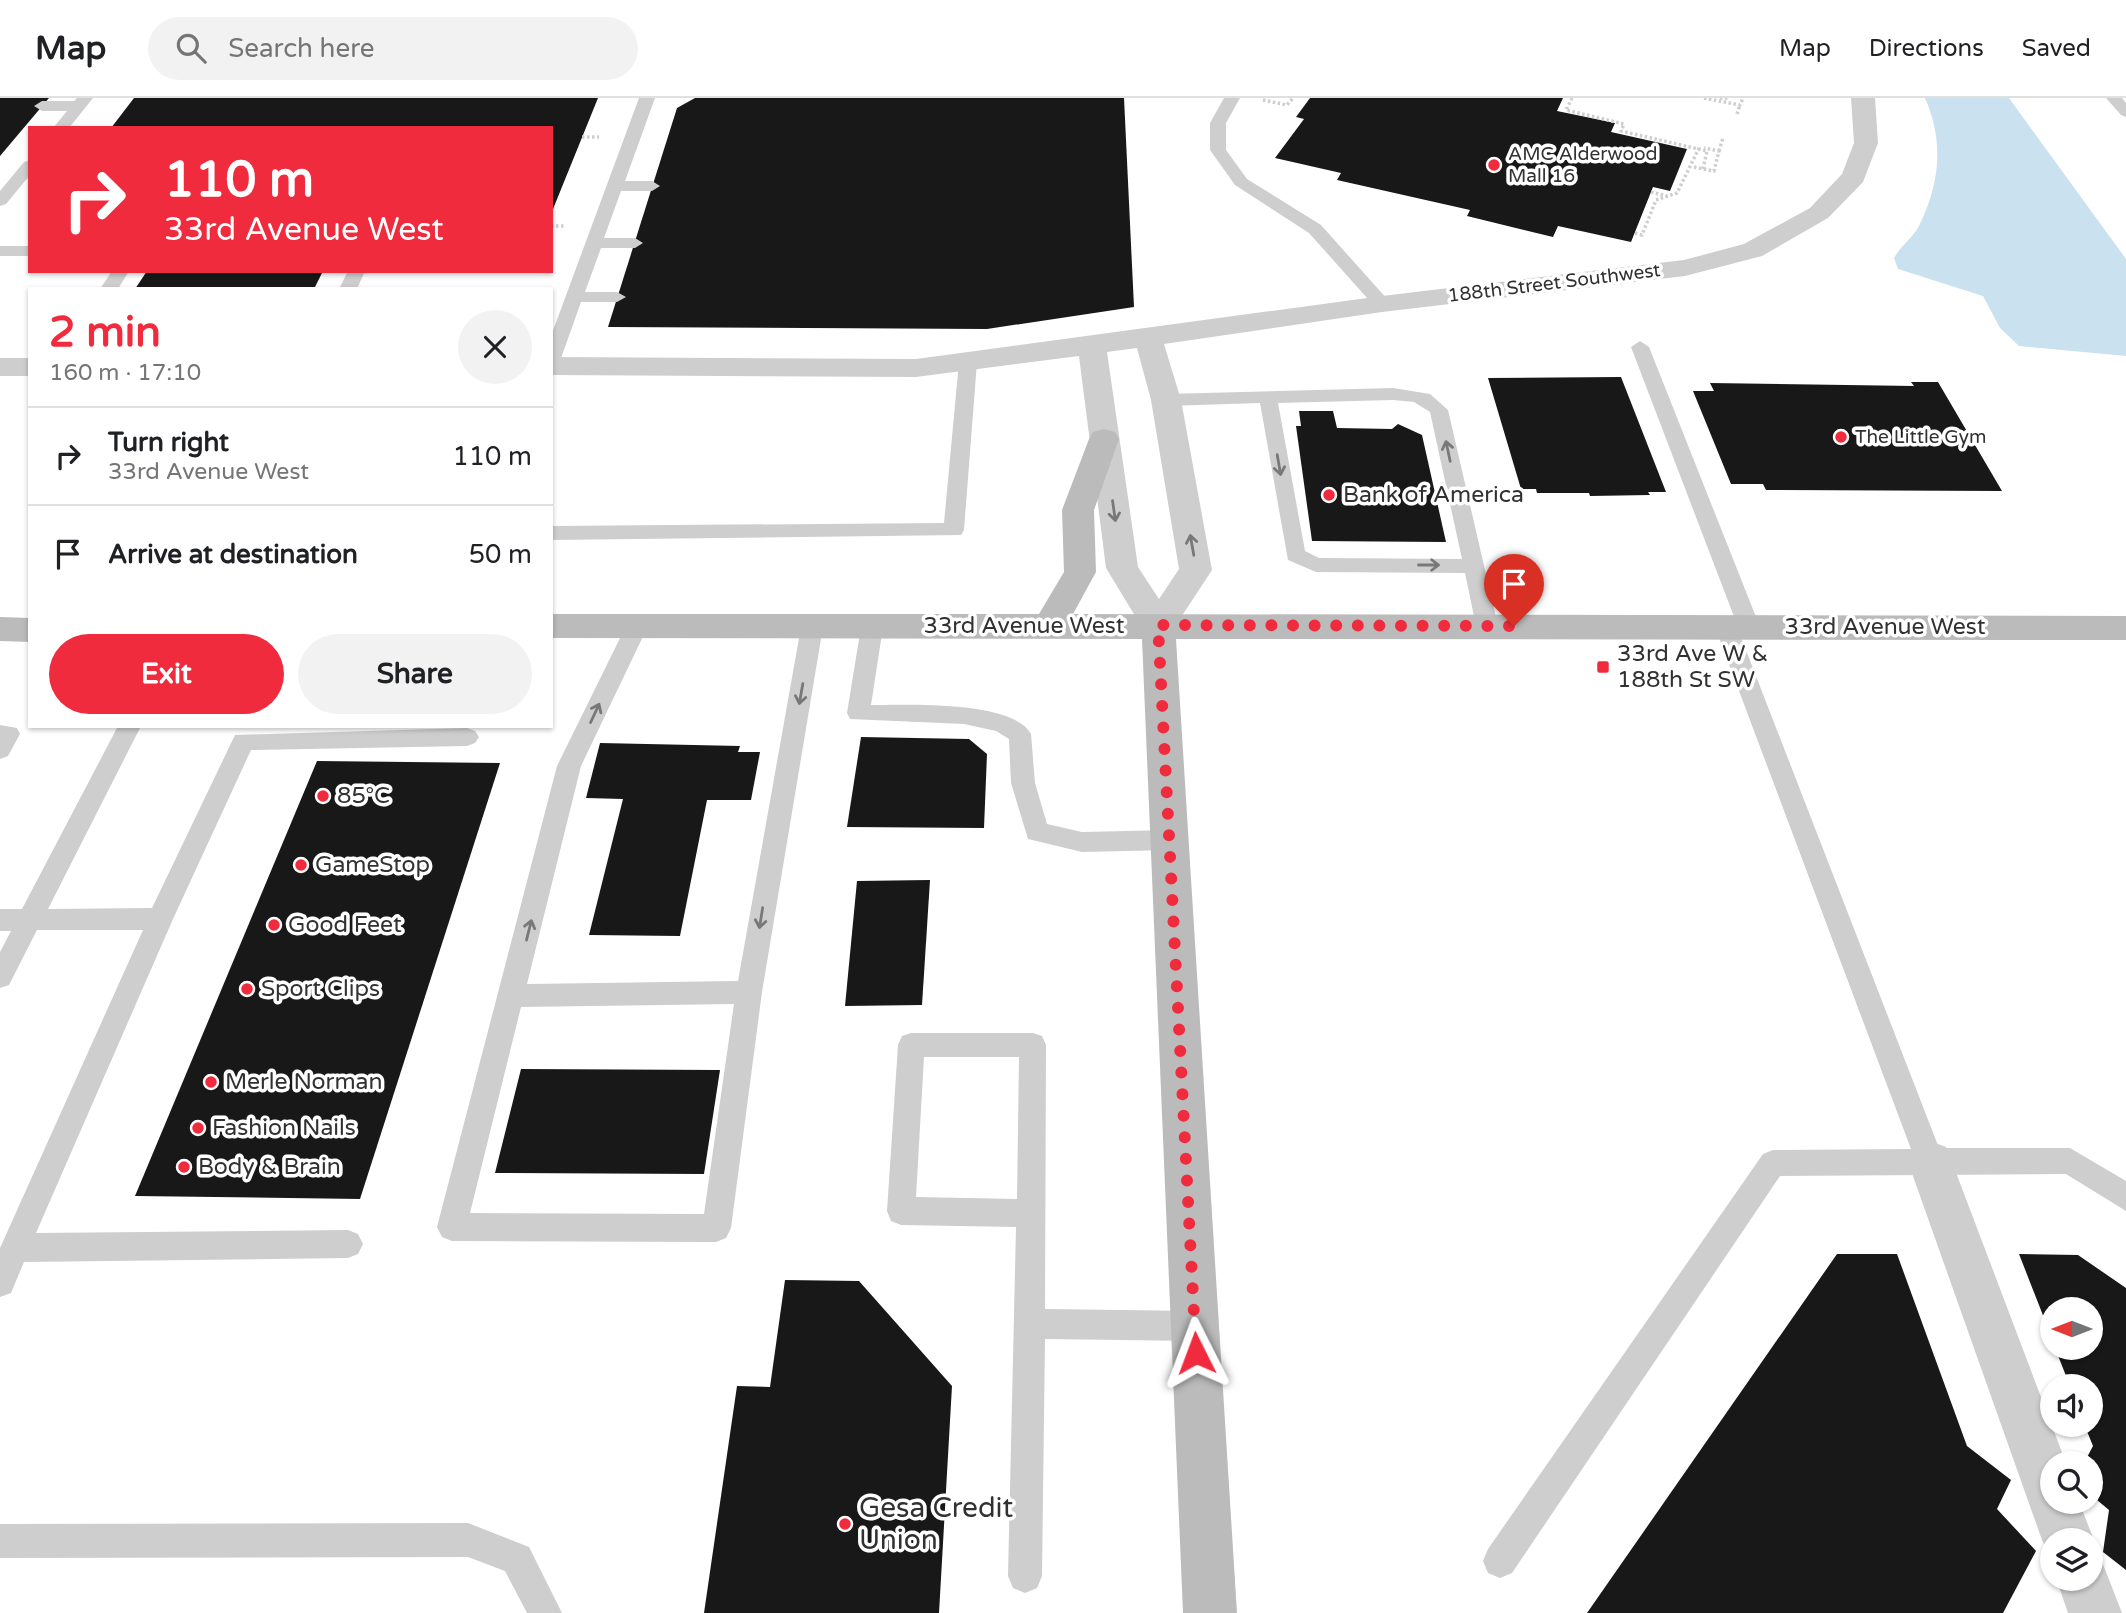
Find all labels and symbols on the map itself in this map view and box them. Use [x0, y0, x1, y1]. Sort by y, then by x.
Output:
place label: AMC Alderwood Mall 16 [1508, 143, 1658, 187]
marker: AMC Alderwood Mall 16 [1486, 157, 1502, 173]
street label: 188th Street Southwest [1446, 259, 1662, 307]
place label: The Little Gym [1855, 426, 1986, 448]
marker: The Little Gym [1833, 429, 1849, 445]
one-way arrow [1441, 440, 1455, 463]
one-way arrow [1273, 453, 1287, 476]
place label: Bank of America [1343, 481, 1524, 509]
marker: Bank of America [1321, 487, 1337, 503]
one-way arrow [1108, 499, 1121, 522]
one-way arrow [1185, 534, 1198, 557]
pin [1484, 554, 1544, 626]
one-way arrow [1417, 558, 1440, 572]
street label: 33rd Avenue West [923, 612, 1125, 640]
street label: 33rd Avenue West [1784, 613, 1986, 641]
place label: 33rd Ave W & 188th St SW [1617, 640, 1768, 694]
marker: 33rd Ave W & 188th St SW [1595, 659, 1611, 675]
one-way arrow [793, 682, 807, 705]
one-way arrow [588, 703, 602, 724]
place label: 85°C [337, 782, 390, 810]
marker: 85°C [315, 788, 331, 804]
place label: GameStop [315, 851, 430, 879]
marker: GameStop [293, 857, 309, 873]
one-way arrow [754, 906, 767, 929]
place label: Good Feet [288, 911, 402, 939]
marker: Good Feet [266, 917, 282, 933]
one-way arrow [523, 919, 536, 942]
place label: Sport Clips [261, 975, 380, 1003]
marker: Sport Clips [239, 981, 255, 997]
place label: Merle Norman [225, 1068, 382, 1096]
marker: Merle Norman [203, 1074, 219, 1090]
place label: Fashion Nails [212, 1114, 356, 1142]
marker: Fashion Nails [190, 1120, 206, 1136]
place label: Body & Brain [198, 1153, 341, 1181]
marker: Body & Brain [176, 1159, 192, 1175]
north arrow [2040, 1297, 2104, 1360]
position arrow [1159, 1316, 1233, 1390]
place label: Gesa Credit Union [859, 1491, 1014, 1557]
marker: Gesa Credit Union [837, 1516, 853, 1532]

